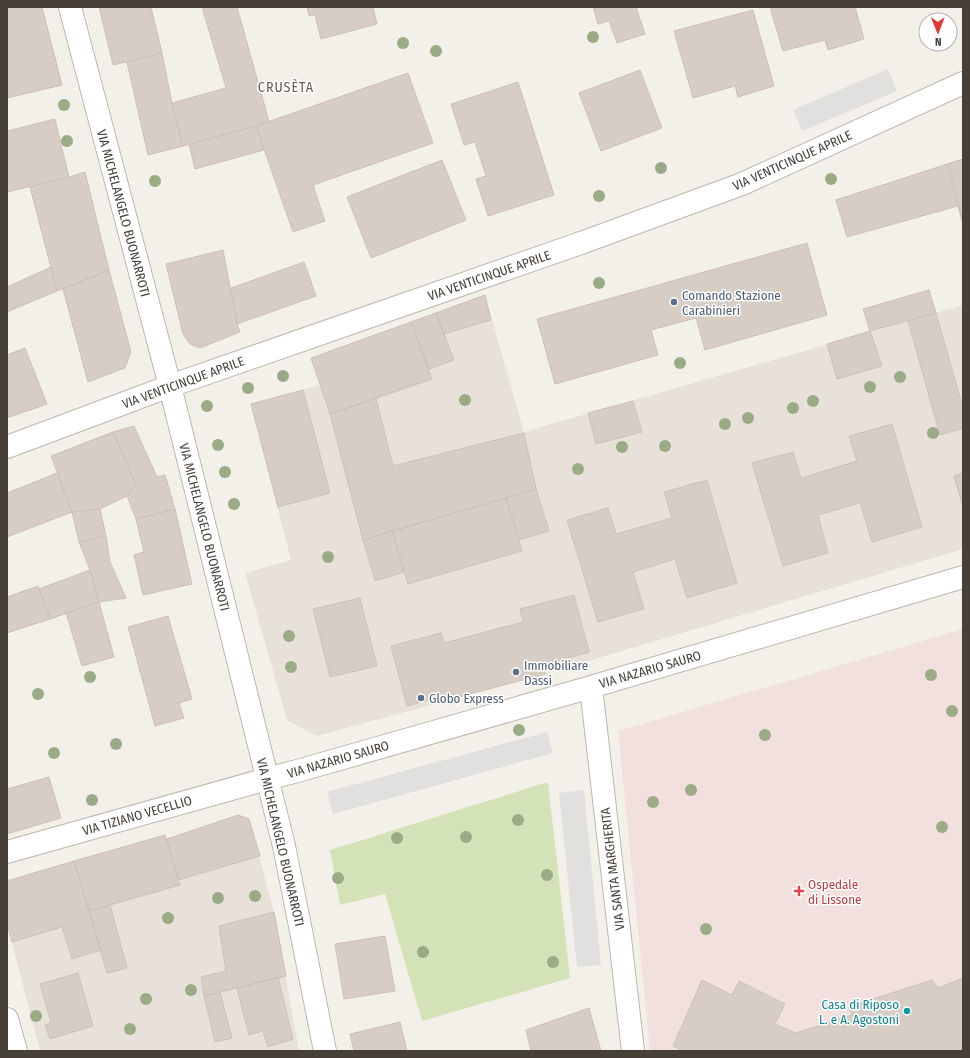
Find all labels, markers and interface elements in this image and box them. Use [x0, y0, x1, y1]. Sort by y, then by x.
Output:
north arrow [918, 12, 958, 52]
text: N [935, 35, 942, 48]
district label: CRUSÈTA [258, 78, 314, 96]
street label: VIA VENTICINQUE APRILE [730, 127, 854, 194]
street label: VIA MICHELANGELO BUONARROTI [94, 128, 153, 298]
street label: VIA VENTICINQUE APRILE [426, 247, 552, 304]
place label: Comando Stazione Carabinieri [682, 288, 781, 318]
marker: Comando Stazione Carabinieri [669, 297, 679, 307]
street label: VIA VENTICINQUE APRILE [120, 353, 246, 412]
street label: VIA MICHELANGELO BUONARROTI [176, 442, 233, 613]
street label: VIA NAZARIO SAURO [598, 648, 703, 691]
place label: Immobiliare Dassi [524, 658, 588, 688]
marker: Immobiliare Dassi [511, 667, 521, 677]
place label: Globo Express [429, 691, 504, 706]
marker: Globo Express [416, 693, 426, 703]
street label: VIA NAZARIO SAURO [286, 738, 391, 781]
street label: VIA MICHELANGELO BUONARROTI [254, 756, 307, 928]
street label: VIA TIZIANO VECELLIO [81, 793, 194, 838]
street label: VIA SANTA MARGHERITA [598, 807, 627, 931]
place label: Ospedale di Lissone [808, 877, 861, 907]
marker: Ospedale di Lissone [793, 885, 805, 897]
place label: Casa di Riposo L. e A. Agostoni [819, 997, 899, 1027]
marker: Casa di Riposo L. e A. Agostoni [902, 1006, 912, 1016]

